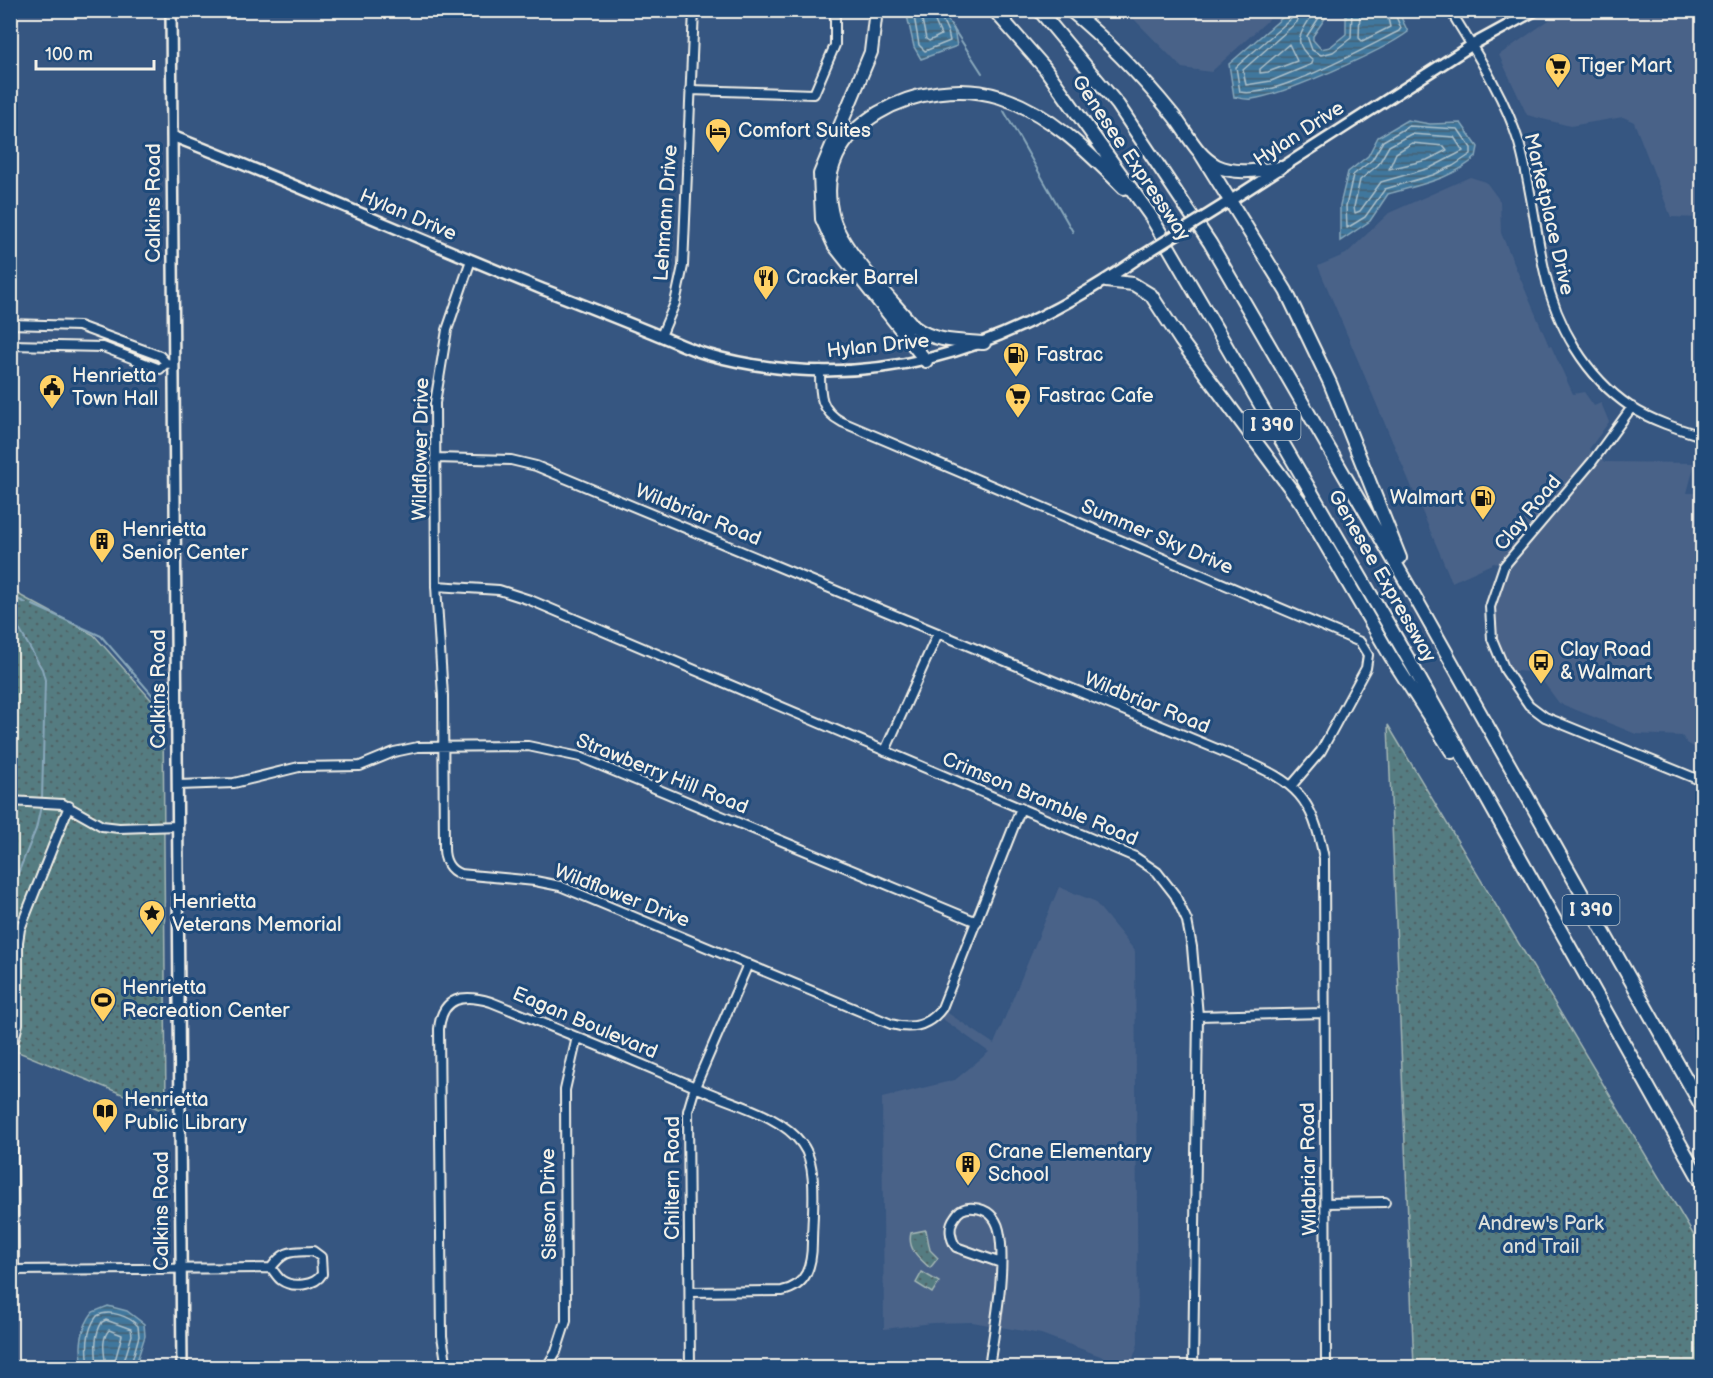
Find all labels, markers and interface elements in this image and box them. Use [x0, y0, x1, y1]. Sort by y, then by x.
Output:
scale bar [36, 33, 154, 71]
text: 100 m [45, 44, 93, 65]
supermarket icon: Tiger Mart [1543, 51, 1573, 89]
place label: Tiger Mart [1578, 54, 1672, 78]
street label: Genesee Expressway [1066, 70, 1196, 246]
street label: Hylan Drive [1249, 96, 1349, 172]
hotel icon: Comfort Suites [703, 116, 733, 154]
place label: Comfort Suites [738, 119, 871, 143]
street label: Marketplace Drive [1519, 131, 1579, 297]
street label: Calkins Road [142, 143, 166, 263]
street label: Lehmann Drive [649, 144, 683, 282]
street label: Hylan Drive [356, 184, 460, 246]
restaurant icon: Cracker Barrel [751, 263, 781, 301]
place label: Cracker Barrel [786, 266, 918, 290]
street label: Hylan Drive [826, 329, 931, 363]
fuel station icon: Fastrac [1001, 340, 1031, 378]
place label: Fastrac [1036, 343, 1103, 367]
place label: Henrietta Town Hall [72, 364, 158, 411]
public building icon: Henrietta Town Hall [37, 372, 67, 410]
street label: Wildflower Drive [408, 377, 434, 521]
supermarket icon: Fastrac Cafe [1003, 381, 1033, 419]
place label: Fastrac Cafe [1038, 384, 1154, 408]
road number: I 390 [1244, 410, 1300, 440]
street label: Clay Road [1489, 470, 1567, 556]
street label: Wildbriar Road [632, 479, 764, 551]
fuel station icon: Walmart [1468, 483, 1498, 521]
street label: Genesee Expressway [1323, 485, 1441, 667]
place label: Walmart [1390, 486, 1464, 510]
street label: Summer Sky Drive [1077, 494, 1237, 580]
place label: Henrietta Senior Center [122, 518, 249, 565]
building icon: Henrietta Senior Center [87, 526, 117, 564]
street label: Calkins Road [147, 629, 171, 749]
place label: Clay Road & Walmart [1560, 638, 1652, 685]
bus stop icon: Clay Road & Walmart [1526, 647, 1556, 685]
street label: Wildbriar Road [1081, 667, 1213, 739]
street label: Strawberry Hill Road [572, 729, 752, 819]
street label: Crimson Bramble Road [938, 747, 1142, 851]
street label: Wildflower Drive [551, 859, 693, 933]
place label: Henrietta Veterans Memorial [172, 890, 341, 937]
road number: I 390 [1562, 895, 1620, 925]
place icon: Henrietta Veterans Memorial [137, 898, 167, 936]
place label: Henrietta Recreation Center [122, 976, 290, 1023]
street label: Eagan Boulevard [509, 982, 661, 1064]
sports icon: Henrietta Recreation Center [88, 985, 118, 1023]
place label: Henrietta Public Library [124, 1088, 247, 1135]
library icon: Henrietta Public Library [90, 1096, 120, 1134]
street label: Wildbriar Road [1296, 1102, 1322, 1236]
street label: Chiltern Road [661, 1116, 685, 1240]
place label: Crane Elementary School [988, 1140, 1152, 1187]
street label: Sisson Drive [536, 1148, 562, 1260]
building icon: Crane Elementary School [953, 1149, 983, 1187]
street label: Calkins Road [150, 1151, 174, 1271]
park label: Andrew's Park and Trail [1478, 1212, 1604, 1259]

